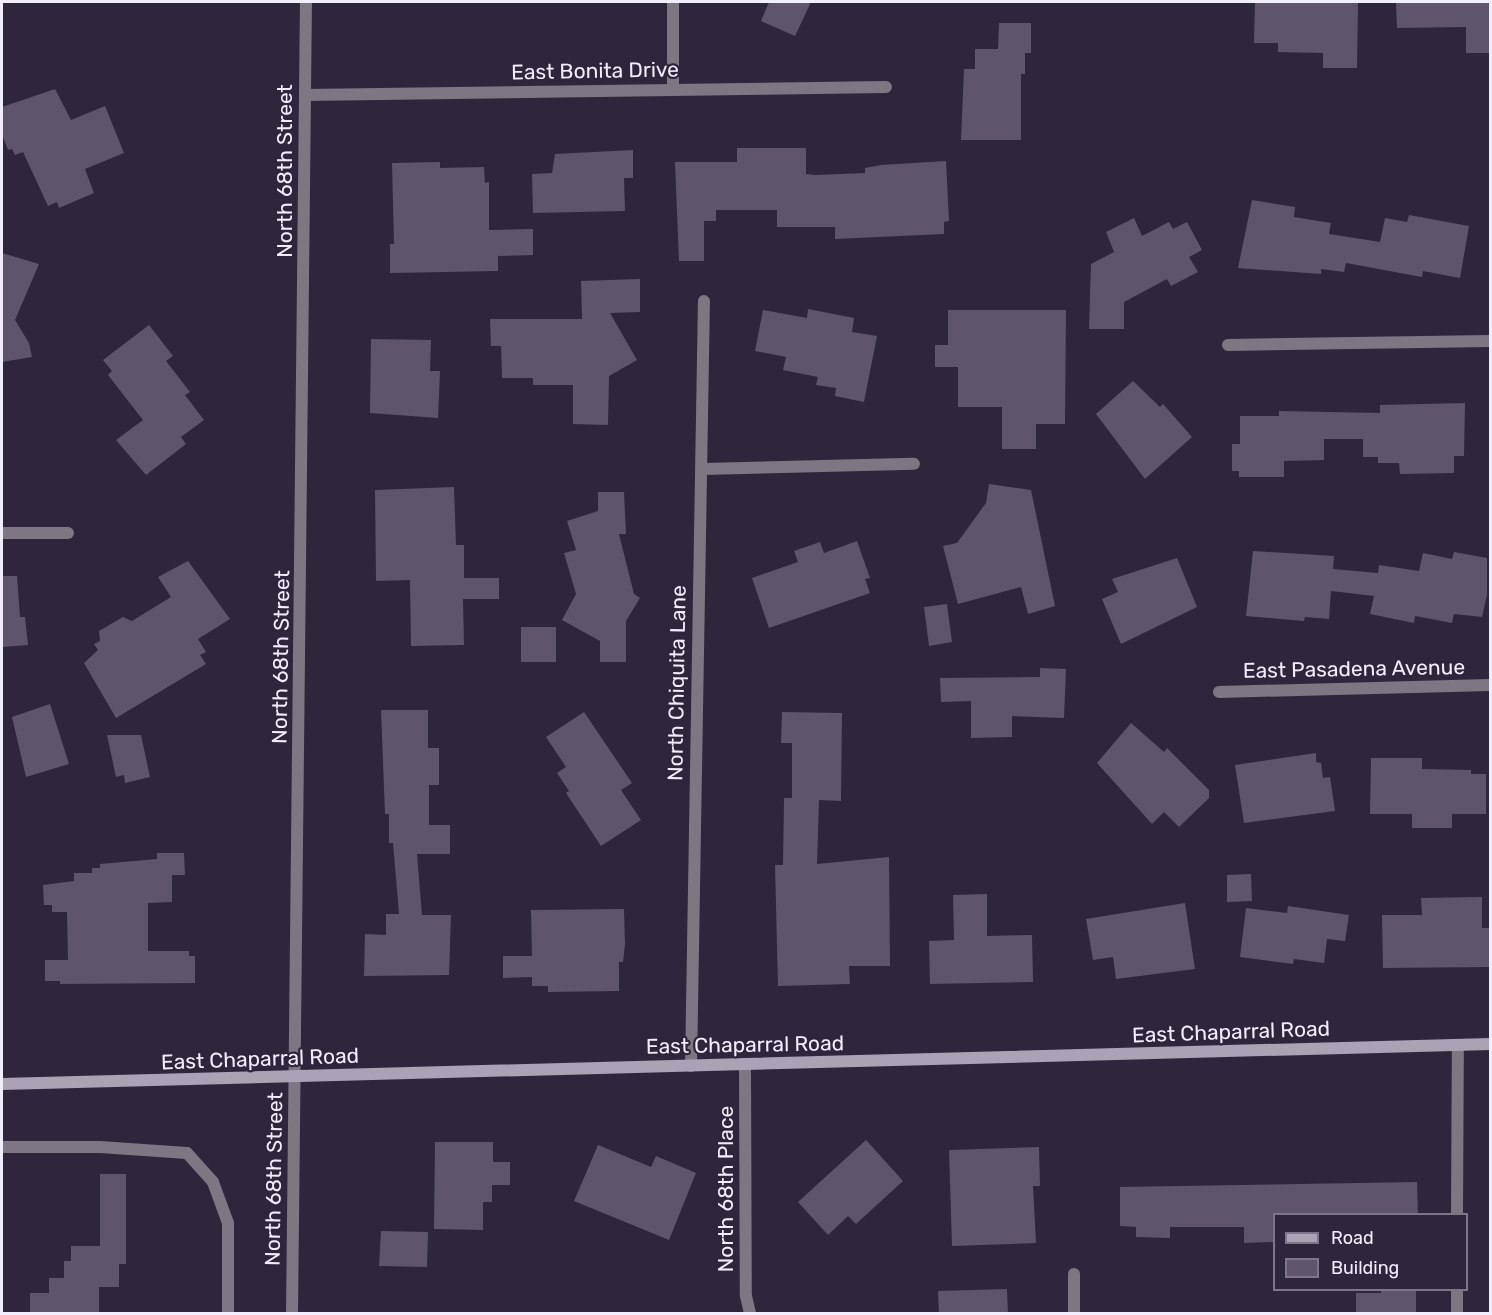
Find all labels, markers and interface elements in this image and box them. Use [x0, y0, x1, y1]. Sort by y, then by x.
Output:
street label: East Bonita Drive [511, 57, 679, 85]
street label: North 68th Street [272, 84, 298, 258]
street label: North 68th Street [267, 570, 295, 744]
street label: North Chiquita Lane [663, 585, 691, 781]
street label: East Pasadena Avenue [1242, 654, 1466, 684]
street label: East Chaparral Road [1132, 1016, 1330, 1048]
street label: East Chaparral Road [646, 1031, 844, 1059]
street label: East Chaparral Road [161, 1043, 359, 1075]
street label: North 68th Street [260, 1092, 288, 1266]
street label: North 68th Place [713, 1106, 739, 1272]
legend [1273, 1213, 1468, 1291]
text: Road [1331, 1227, 1374, 1249]
text: Building [1331, 1257, 1399, 1279]

